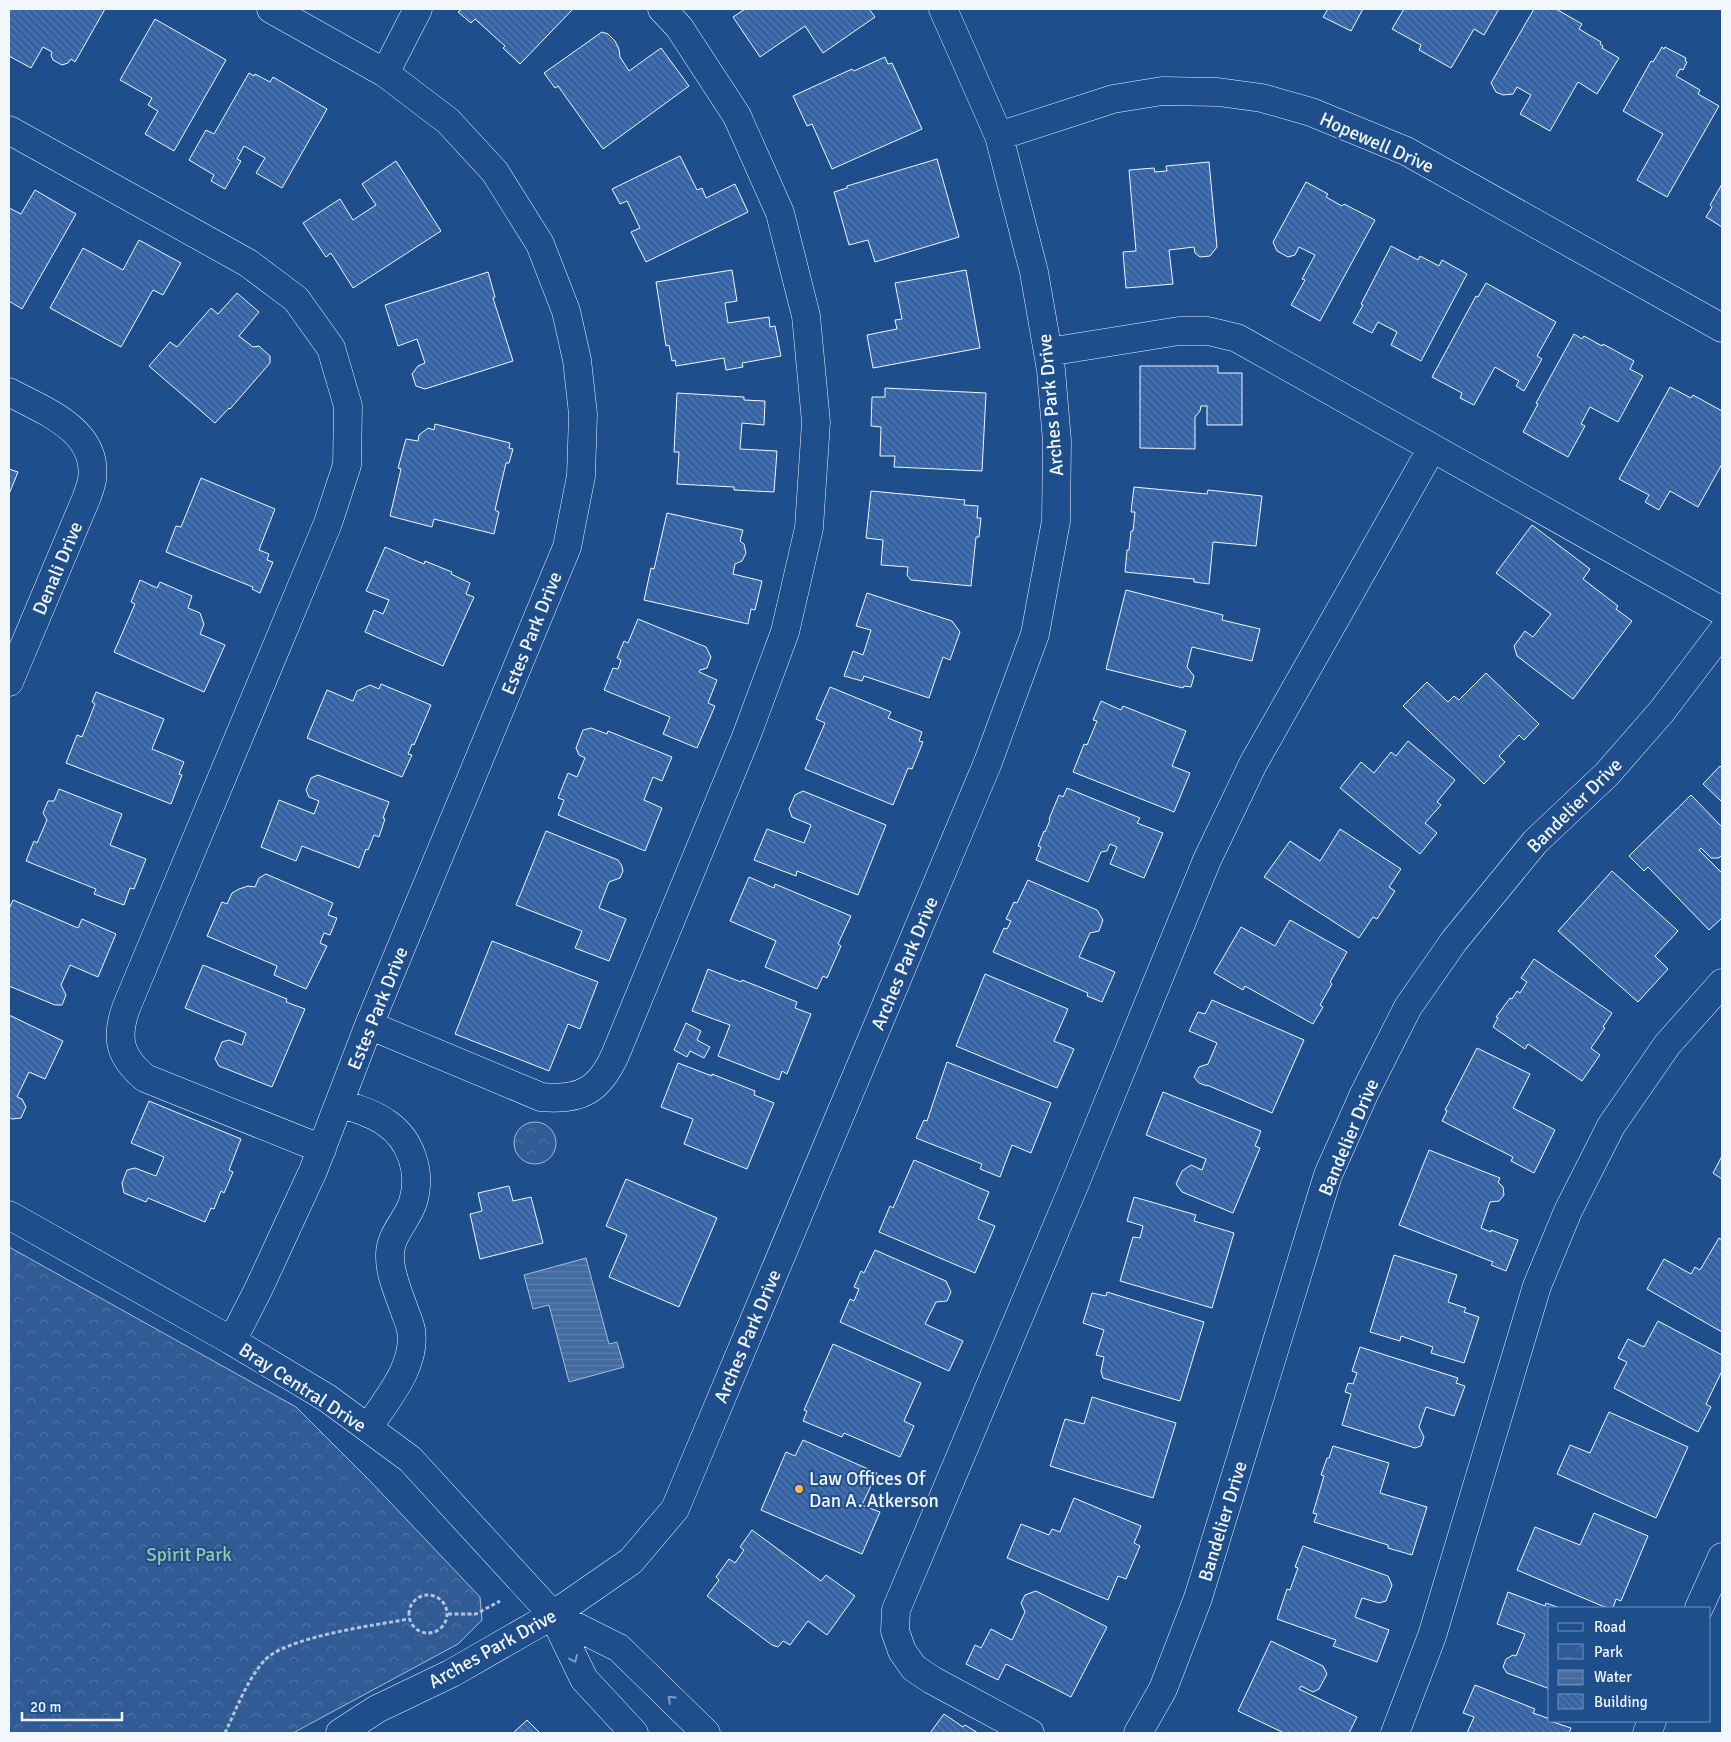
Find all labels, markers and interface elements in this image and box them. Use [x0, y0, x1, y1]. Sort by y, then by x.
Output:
street label: Hopewell Drive [1316, 107, 1438, 179]
street label: Arches Park Drive [1033, 333, 1069, 477]
street label: Denali Drive [28, 518, 88, 619]
street label: Estes Park Drive [496, 568, 568, 698]
street label: Bandelier Drive [1522, 753, 1627, 858]
street label: Arches Park Drive [866, 893, 944, 1034]
street label: Estes Park Drive [342, 943, 414, 1073]
street label: Bandelier Drive [1313, 1075, 1384, 1200]
street label: Arches Park Drive [709, 1266, 787, 1407]
street label: Bray Central Drive [234, 1338, 371, 1438]
street label: Bandelier Drive [1193, 1458, 1253, 1585]
place label: Law Offices Of Dan A. Atkerson [809, 1467, 939, 1513]
marker: Law Offices Of Dan A. Atkerson [793, 1483, 805, 1495]
park label: Spirit Park [146, 1543, 232, 1567]
street label: Arches Park Drive [424, 1604, 561, 1694]
legend [1548, 1607, 1711, 1722]
text: Road [1594, 1618, 1626, 1636]
text: Park [1594, 1643, 1623, 1661]
one-way arrow [568, 1654, 578, 1663]
text: Water [1594, 1668, 1632, 1686]
scale bar [22, 1690, 122, 1722]
text: Building [1594, 1693, 1648, 1711]
one-way arrow [668, 1696, 677, 1705]
text: 20 m [30, 1698, 61, 1716]

